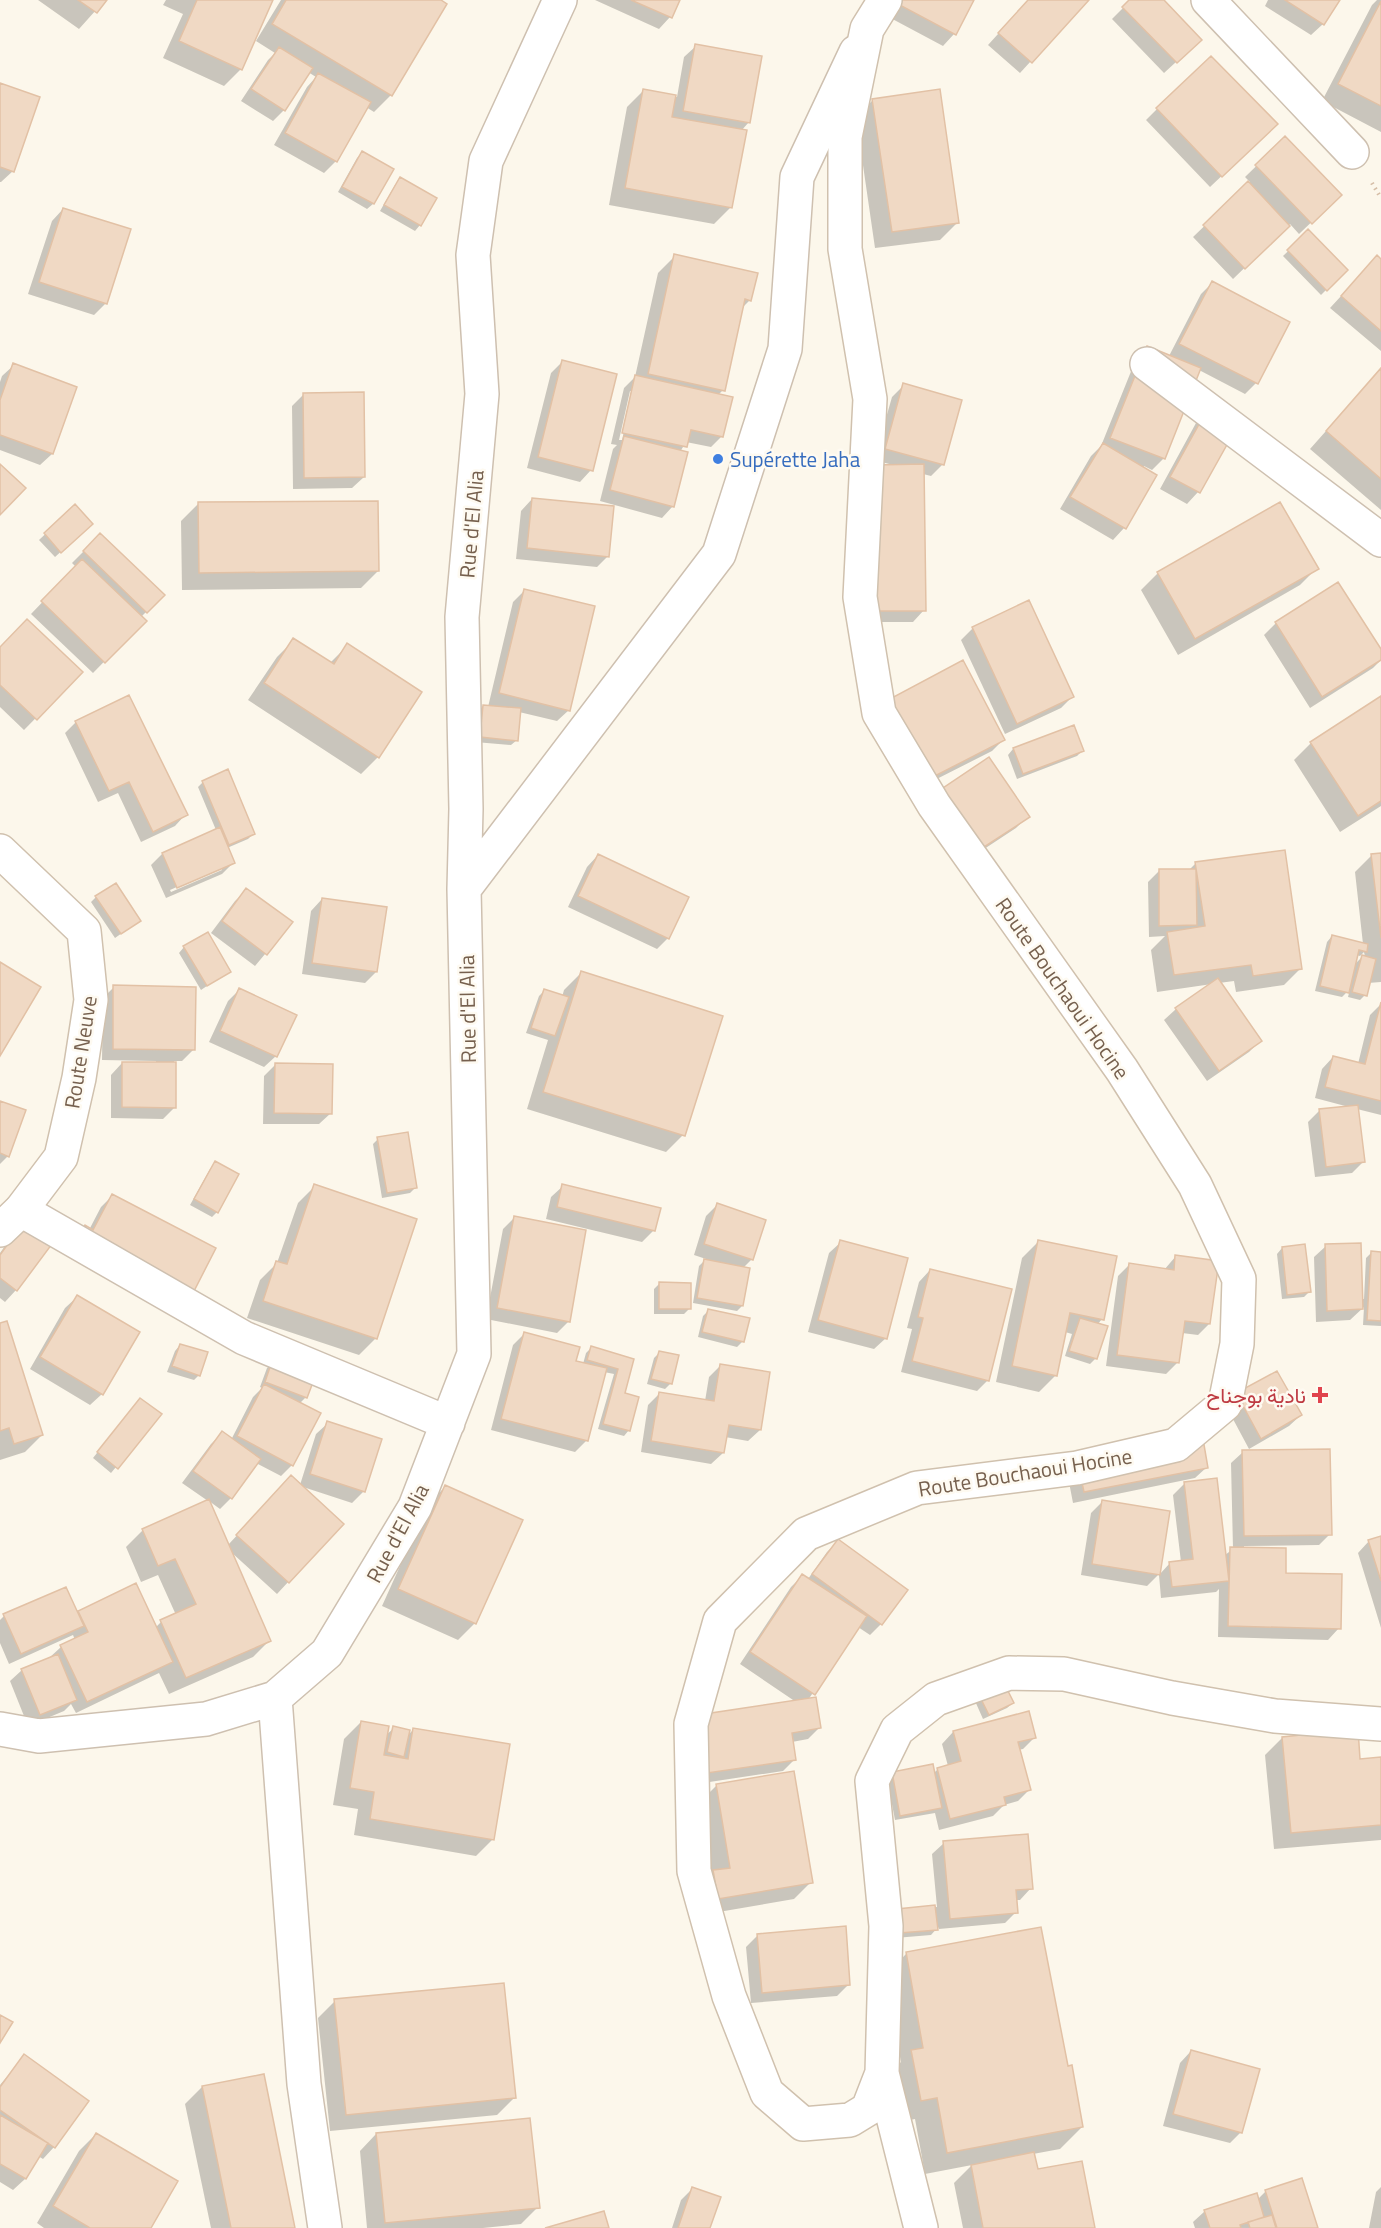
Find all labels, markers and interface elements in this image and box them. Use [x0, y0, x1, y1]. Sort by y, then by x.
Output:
place label: Supérette Jaha [730, 443, 861, 475]
marker: Supérette Jaha [711, 452, 725, 466]
street label: Rue d'El Alia [450, 468, 492, 579]
street label: Route Bouchaoui Hocine [988, 890, 1138, 1086]
street label: Rue d'El Alia [450, 954, 484, 1063]
street label: Route Neuve [55, 993, 105, 1111]
place label: نادية بوجناح [1206, 1379, 1306, 1411]
marker: نادية بوجناح [1311, 1386, 1329, 1404]
street label: Route Bouchaoui Hocine [916, 1439, 1134, 1505]
street label: Rue d'El Alia [357, 1477, 437, 1588]

